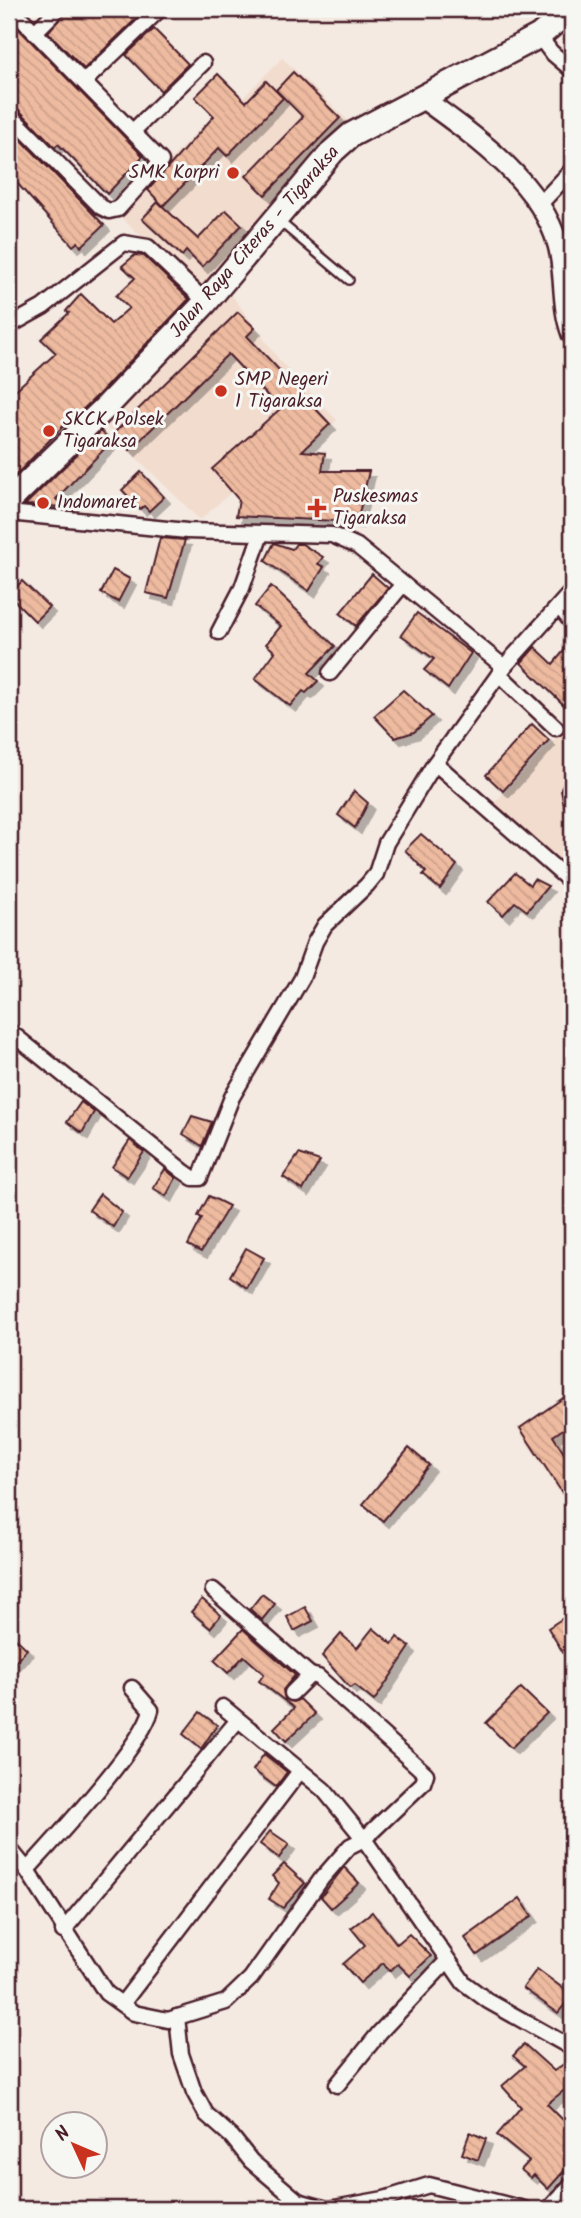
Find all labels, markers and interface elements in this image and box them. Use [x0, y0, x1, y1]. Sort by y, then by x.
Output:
street label: Jalan Raya Citeras - Tigaraksa [163, 139, 347, 345]
place label: SMK Korpri [129, 158, 220, 188]
marker: SMK Korpri [225, 165, 241, 181]
place label: SMP Negeri 1 Tigaraksa [235, 365, 329, 417]
marker: SMP Negeri 1 Tigaraksa [213, 383, 229, 399]
place label: SKCK Polsek Tigaraksa [63, 405, 164, 457]
marker: SKCK Polsek Tigaraksa [41, 423, 57, 439]
place label: Puskesmas Tigaraksa [333, 482, 418, 534]
place label: Indomaret [57, 488, 138, 518]
marker: Indomaret [35, 495, 51, 511]
marker: Puskesmas Tigaraksa [307, 498, 327, 518]
north arrow [38, 2110, 108, 2180]
text: N [48, 2120, 78, 2149]

